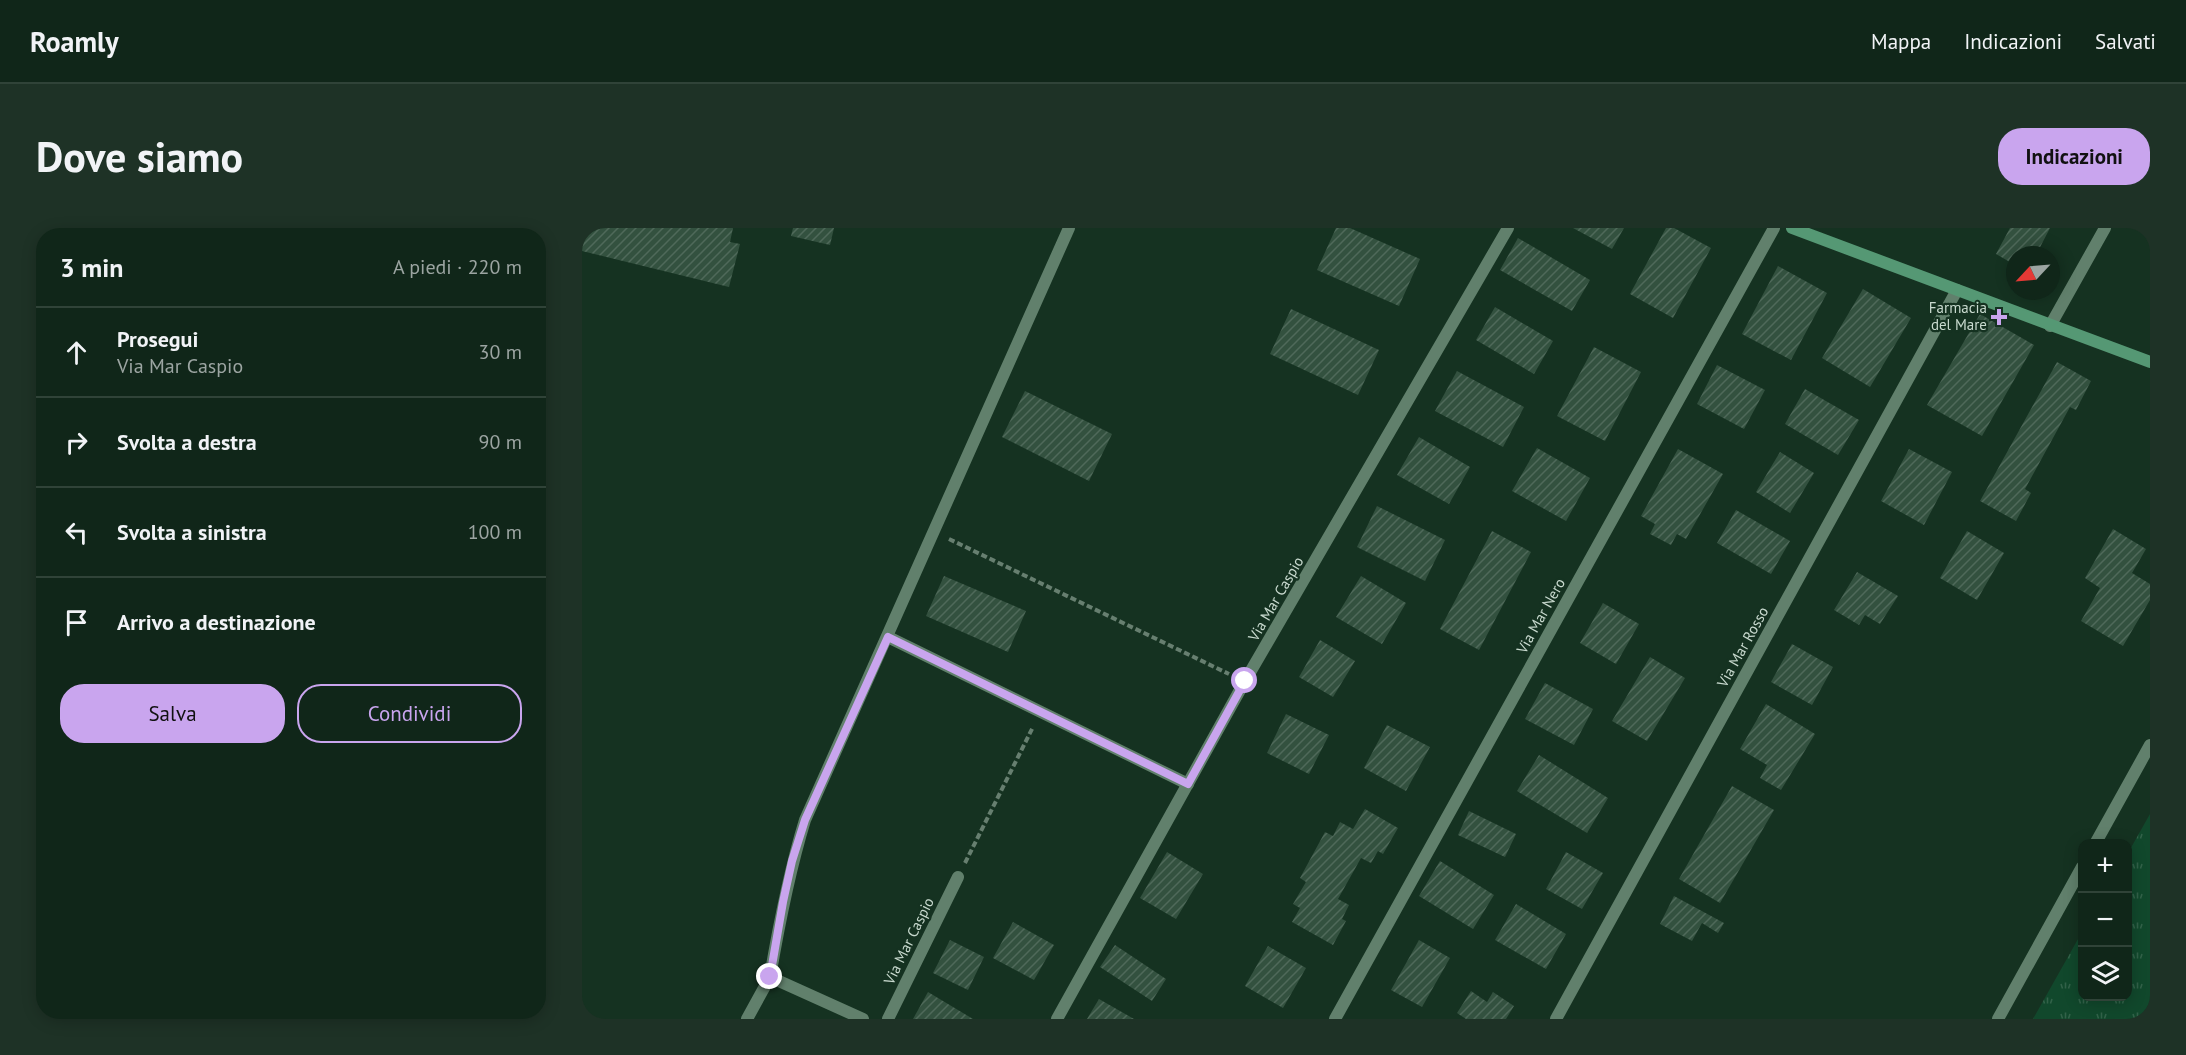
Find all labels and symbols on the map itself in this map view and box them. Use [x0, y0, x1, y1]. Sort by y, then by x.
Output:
north arrow [2006, 246, 2060, 300]
place label: Farmacia del Mare [1929, 298, 1987, 334]
marker: Farmacia del Mare [1992, 310, 2006, 324]
street label: Via Mar Caspio [1243, 553, 1307, 645]
street label: Via Mar Nero [1512, 575, 1569, 658]
street label: Via Mar Rosso [1712, 603, 1773, 691]
route start [1231, 667, 1257, 693]
street label: Via Mar Caspio [879, 894, 938, 988]
route end [756, 963, 782, 989]

